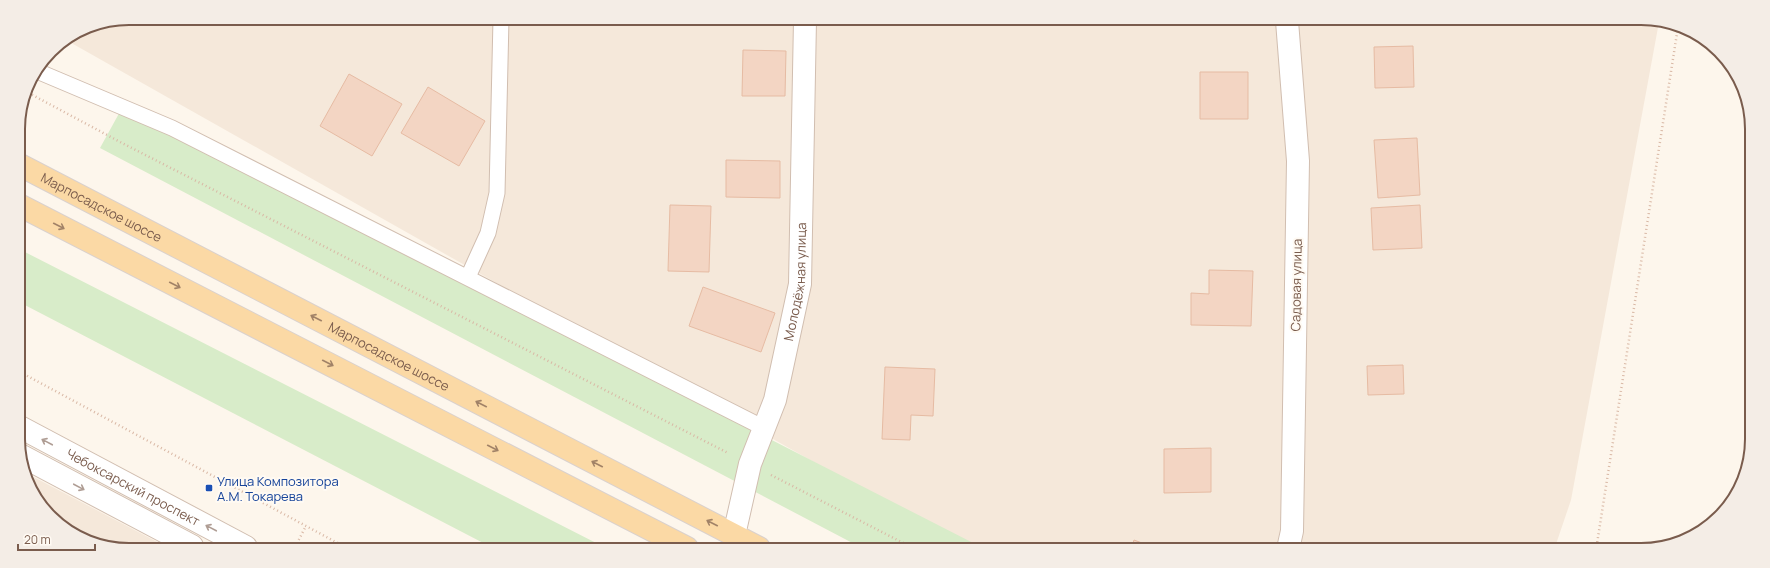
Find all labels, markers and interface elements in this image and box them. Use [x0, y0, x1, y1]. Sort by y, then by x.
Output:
street label: Марпосадское шоссе [38, 168, 165, 246]
one-way arrow [53, 222, 65, 230]
street label: Молодёжная улица [779, 222, 810, 343]
street label: Садовая улица [1286, 239, 1306, 331]
one-way arrow [169, 282, 181, 289]
one-way arrow [310, 314, 322, 321]
street label: Марпосадское шоссе [325, 318, 453, 395]
one-way arrow [322, 360, 334, 368]
one-way arrow [476, 400, 488, 407]
one-way arrow [41, 437, 53, 445]
street label: Чебоксарский проспект [63, 444, 203, 530]
one-way arrow [487, 445, 499, 453]
one-way arrow [591, 459, 603, 467]
place label: Улица Композитора А.М. Токарева [217, 472, 339, 505]
one-way arrow [73, 483, 85, 491]
marker: Улица Композитора А.М. Токарева [204, 483, 214, 493]
one-way arrow [706, 519, 718, 527]
one-way arrow [205, 524, 217, 532]
scale bar [18, 526, 95, 552]
text: 20 m [24, 531, 51, 548]

